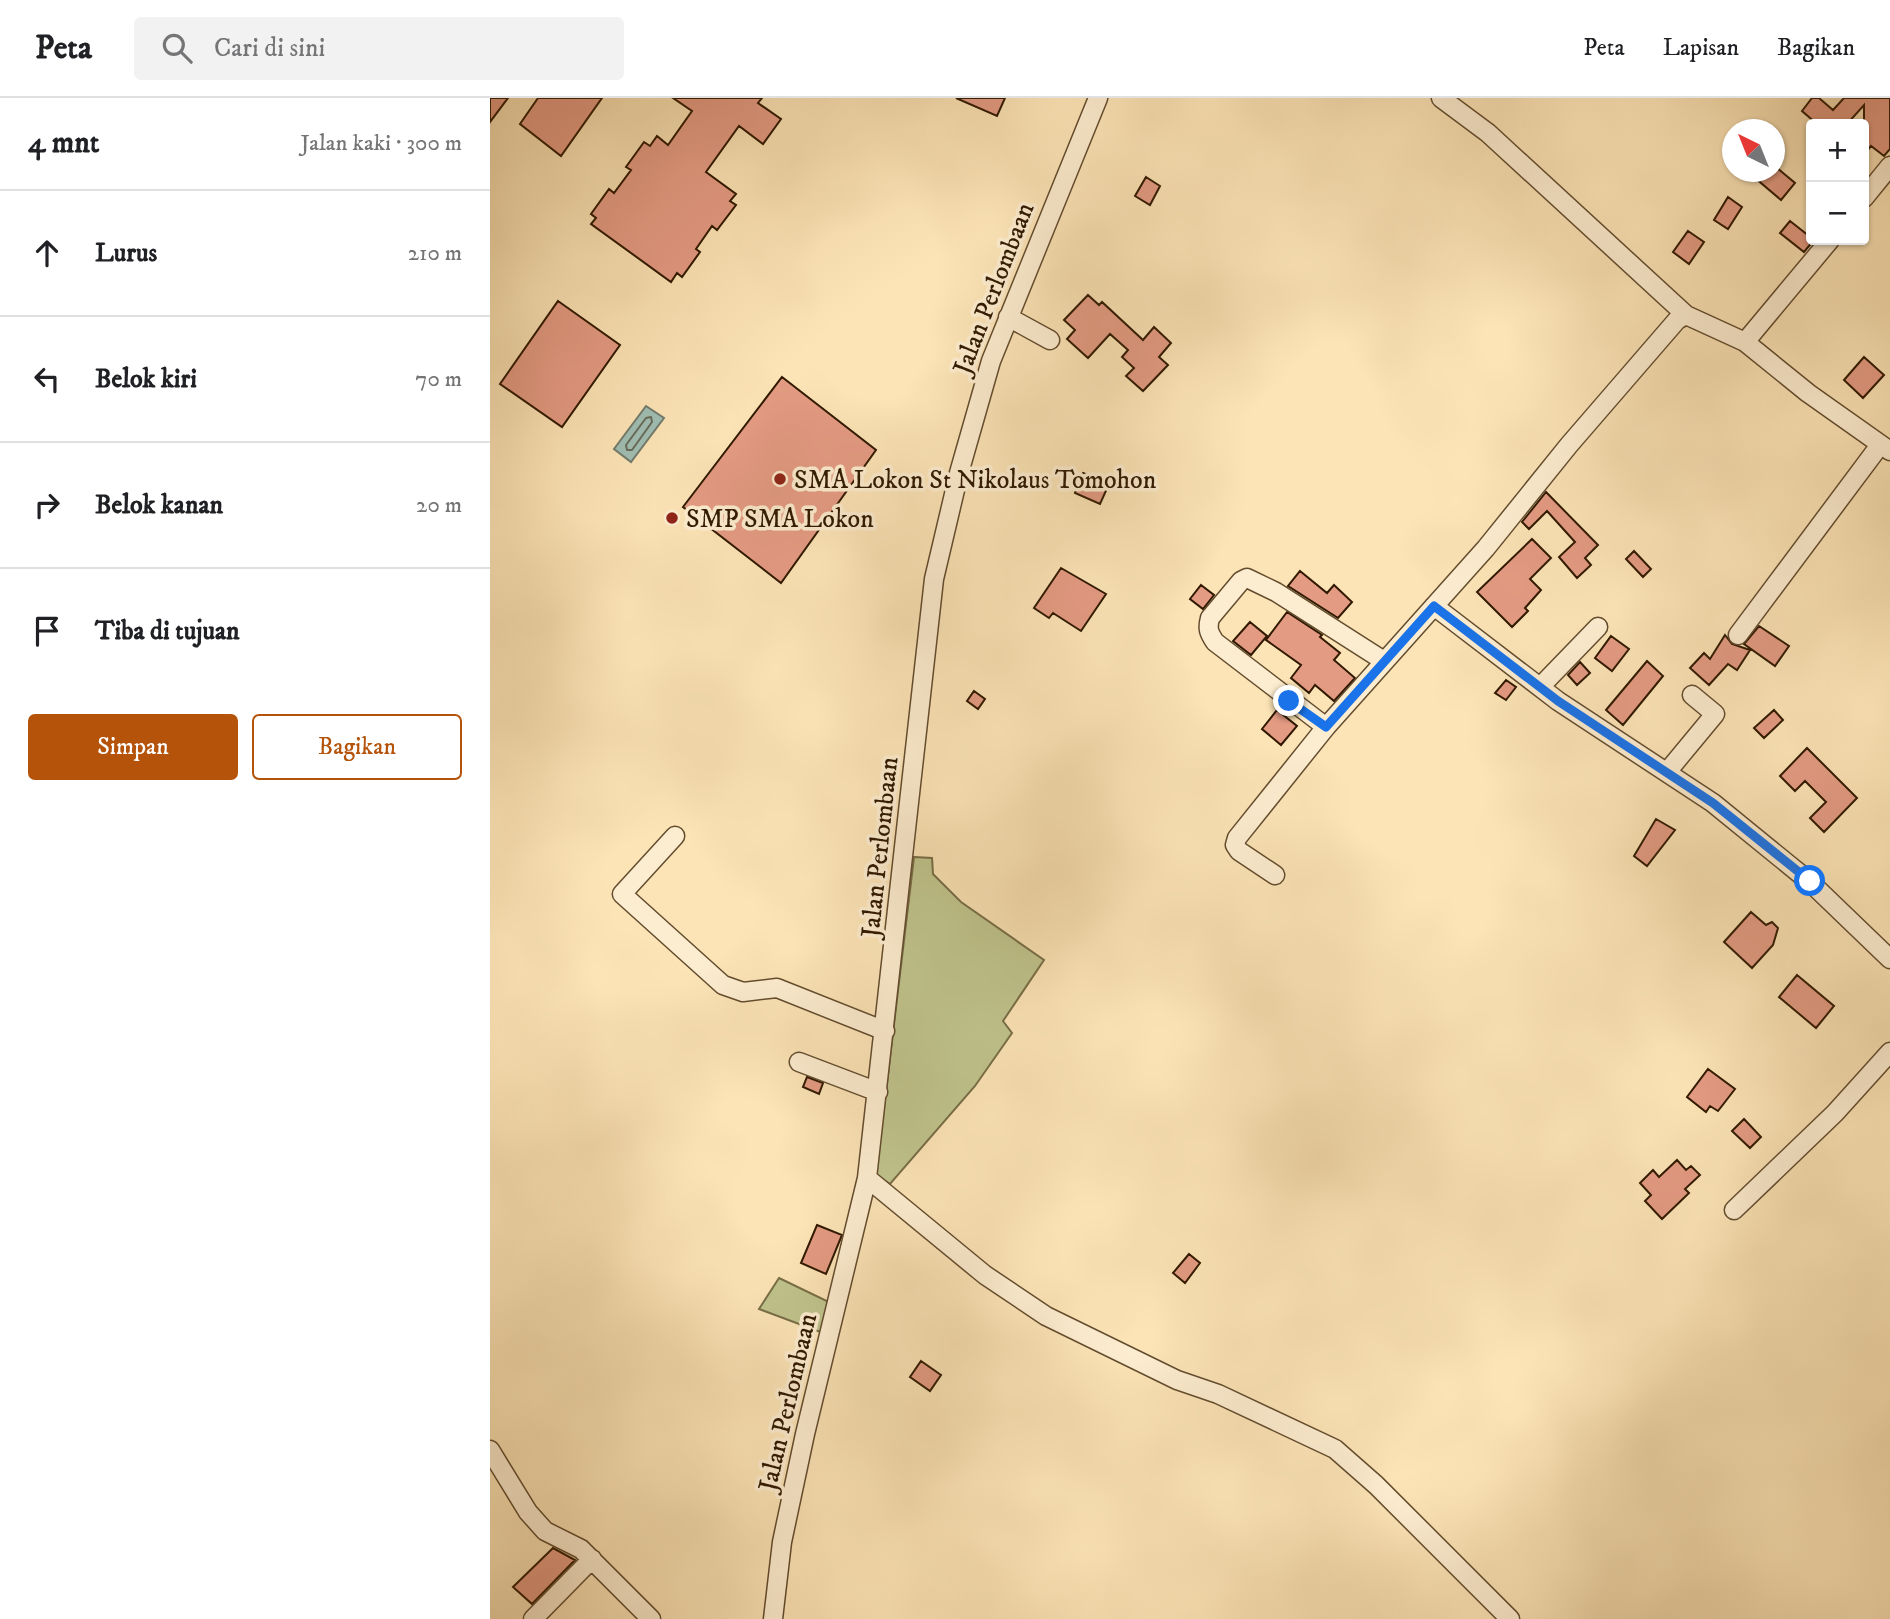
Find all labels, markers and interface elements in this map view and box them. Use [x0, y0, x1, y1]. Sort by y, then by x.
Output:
search box [134, 17, 624, 80]
text: Peta [35, 28, 92, 69]
icon: search [158, 29, 196, 67]
text: Cari di sini [214, 32, 325, 65]
text: Peta [1583, 33, 1625, 63]
text: Lapisan [1663, 33, 1739, 63]
text: Bagikan [1777, 33, 1855, 63]
north arrow [1722, 119, 1785, 182]
map controls [1806, 119, 1869, 245]
button: + [1806, 119, 1869, 182]
text: 4 mnt [28, 125, 99, 162]
text: Jalan kaki · 300 m [300, 129, 462, 158]
button: − [1806, 182, 1869, 245]
street label: Jalan Perlombaan [946, 197, 1042, 381]
icon: ahead [28, 234, 66, 272]
text: Lurus [95, 237, 157, 270]
text: 210 m [408, 239, 462, 268]
icon: left [28, 360, 66, 398]
text: Belok kiri [95, 363, 197, 396]
text: 70 m [415, 365, 462, 394]
place label: SMA Lokon St Nikolaus Tomohon [794, 464, 1157, 497]
marker: SMA Lokon St Nikolaus Tomohon [772, 471, 788, 487]
icon: right [28, 486, 66, 524]
text: Belok kanan [95, 489, 223, 522]
text: 20 m [416, 491, 462, 520]
place label: SMP SMA Lokon [686, 503, 874, 536]
marker: SMP SMA Lokon [664, 510, 680, 526]
icon: arrive [28, 612, 66, 650]
text: Tiba di tujuan [95, 615, 240, 648]
route end [1273, 685, 1304, 716]
button: Simpan [28, 714, 238, 780]
button: Bagikan [252, 714, 462, 780]
street label: Jalan Perlombaan [854, 755, 906, 941]
route start [1794, 865, 1825, 896]
street label: Jalan Perlombaan [752, 1310, 825, 1496]

